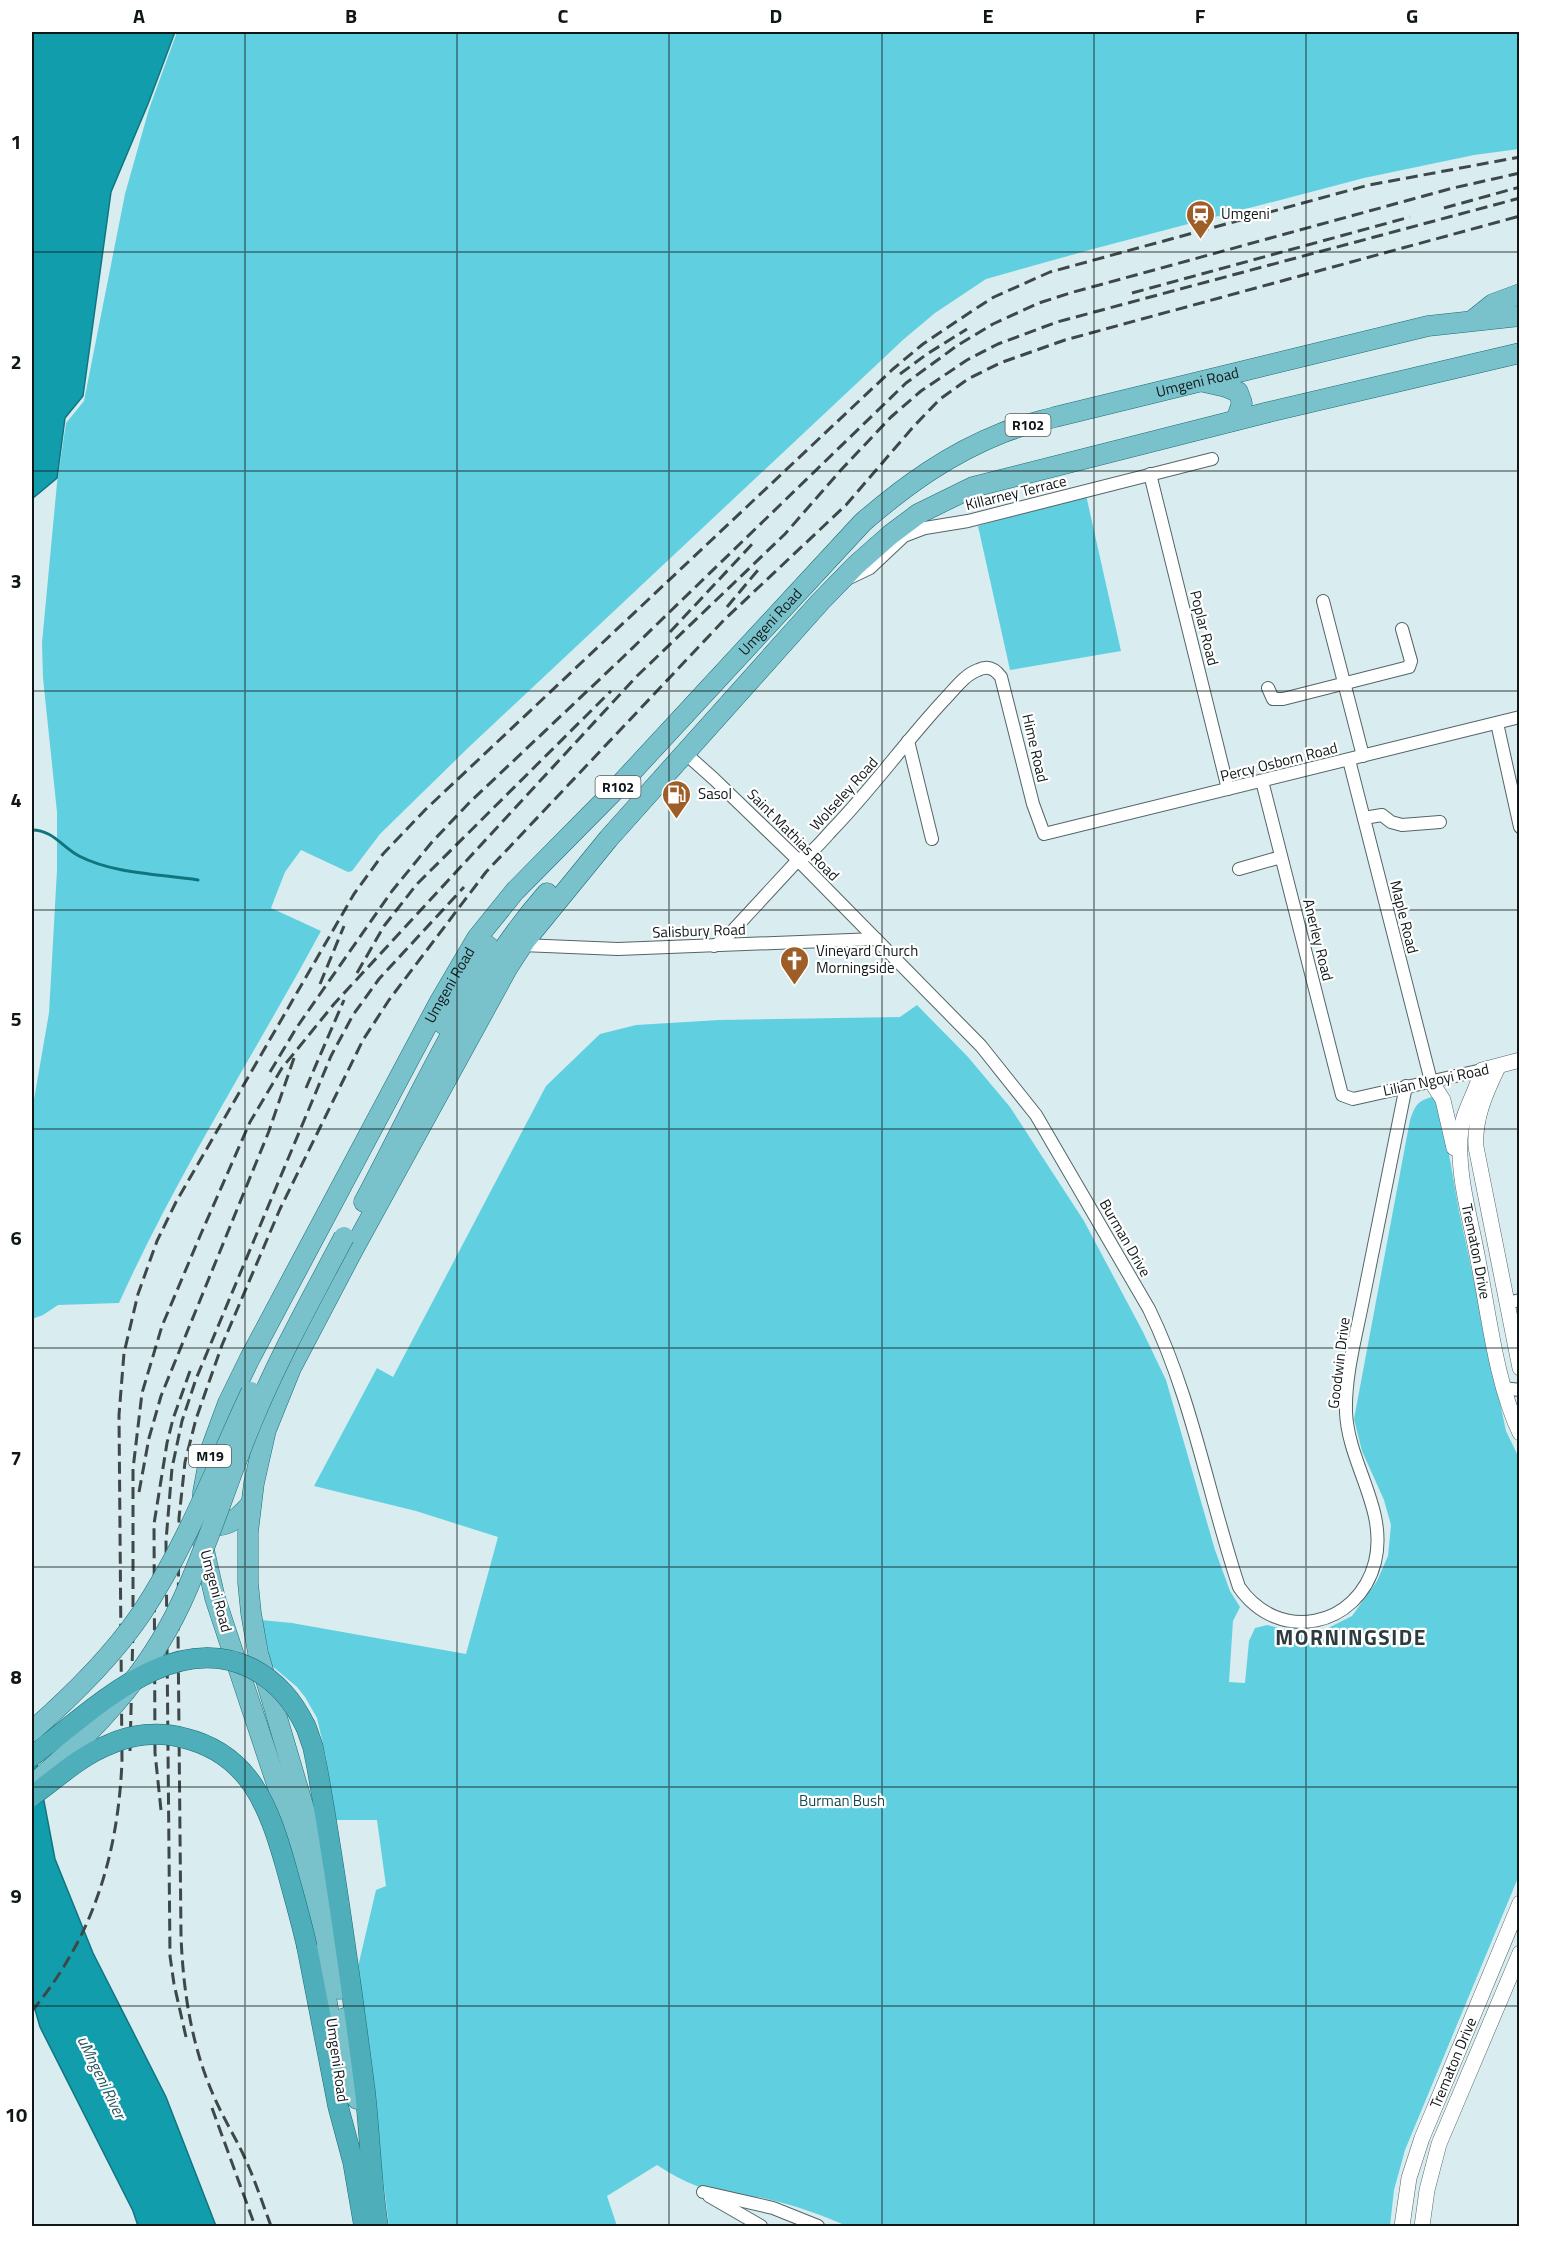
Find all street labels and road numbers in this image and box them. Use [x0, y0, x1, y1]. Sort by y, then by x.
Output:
street label: Umgeni Road [1153, 361, 1241, 403]
road number: R102 [1006, 414, 1050, 436]
street label: Killarney Terrace [963, 469, 1069, 516]
street label: Umgeni Road [733, 583, 807, 661]
street label: Poplar Road [1184, 588, 1225, 668]
street label: Hime Road [1016, 712, 1054, 784]
street label: Percy Osborn Road [1218, 736, 1340, 787]
street label: Wolseley Road [804, 751, 883, 836]
road number: R102 [596, 776, 640, 798]
street label: Saint Mathias Road [742, 783, 845, 886]
street label: Maple Road [1384, 878, 1425, 956]
street label: Anerley Road [1297, 896, 1340, 983]
street label: Salisbury Road [652, 917, 746, 944]
street label: Umgeni Road [418, 942, 480, 1027]
street label: Lilian Ngoyi Road [1381, 1057, 1491, 1102]
street label: Burman Drive [1094, 1194, 1157, 1281]
street label: Trematon Drive [1456, 1202, 1497, 1301]
street label: Goodwin Drive [1321, 1316, 1356, 1410]
road number: M19 [189, 1445, 231, 1467]
street label: Umgeni Road [194, 1547, 239, 1635]
street label: Trematon Drive [1424, 2014, 1482, 2112]
street label: Umgeni Road [320, 2016, 355, 2103]

